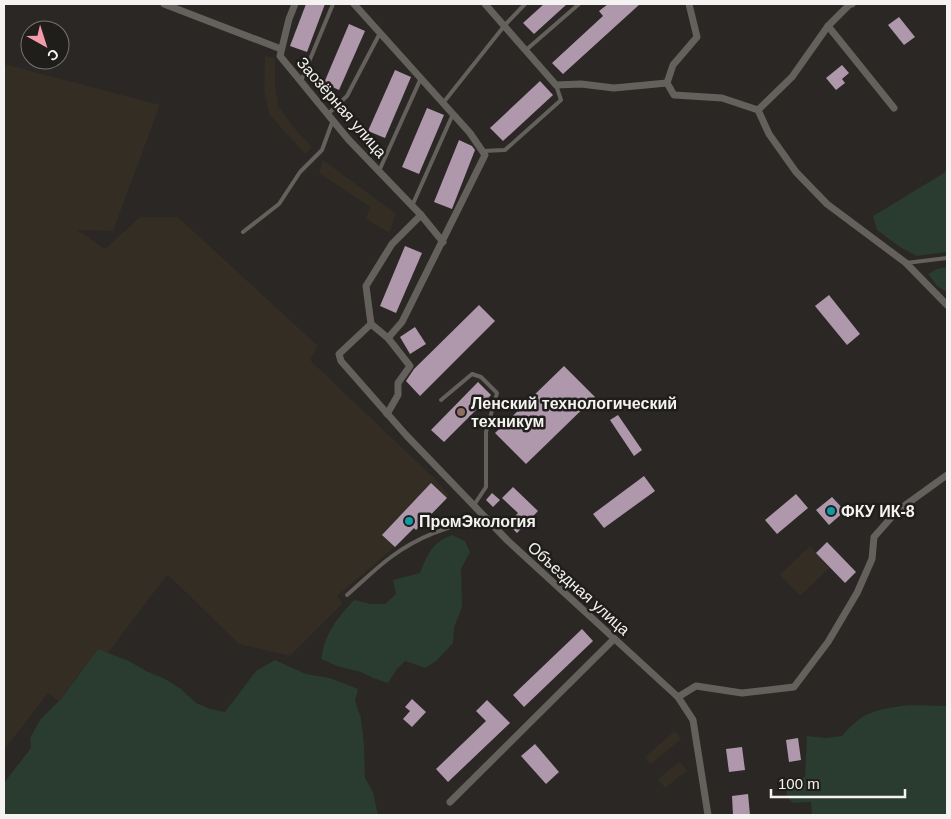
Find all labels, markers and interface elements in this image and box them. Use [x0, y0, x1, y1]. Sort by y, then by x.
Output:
north arrow [20, 20, 70, 70]
text: С [44, 46, 62, 65]
street label: Заозёрная улица [293, 54, 390, 161]
place label: Ленский технологический техникум [471, 395, 677, 430]
marker: Ленский технологический техникум [455, 406, 467, 418]
place label: ФКУ ИК-8 [841, 503, 915, 520]
marker: ФКУ ИК-8 [825, 505, 837, 517]
place label: ПромЭкология [419, 513, 536, 530]
marker: ПромЭкология [403, 515, 415, 527]
street label: Объездная улица [524, 538, 633, 639]
scale bar [771, 766, 905, 798]
text: 100 m [778, 775, 820, 792]

